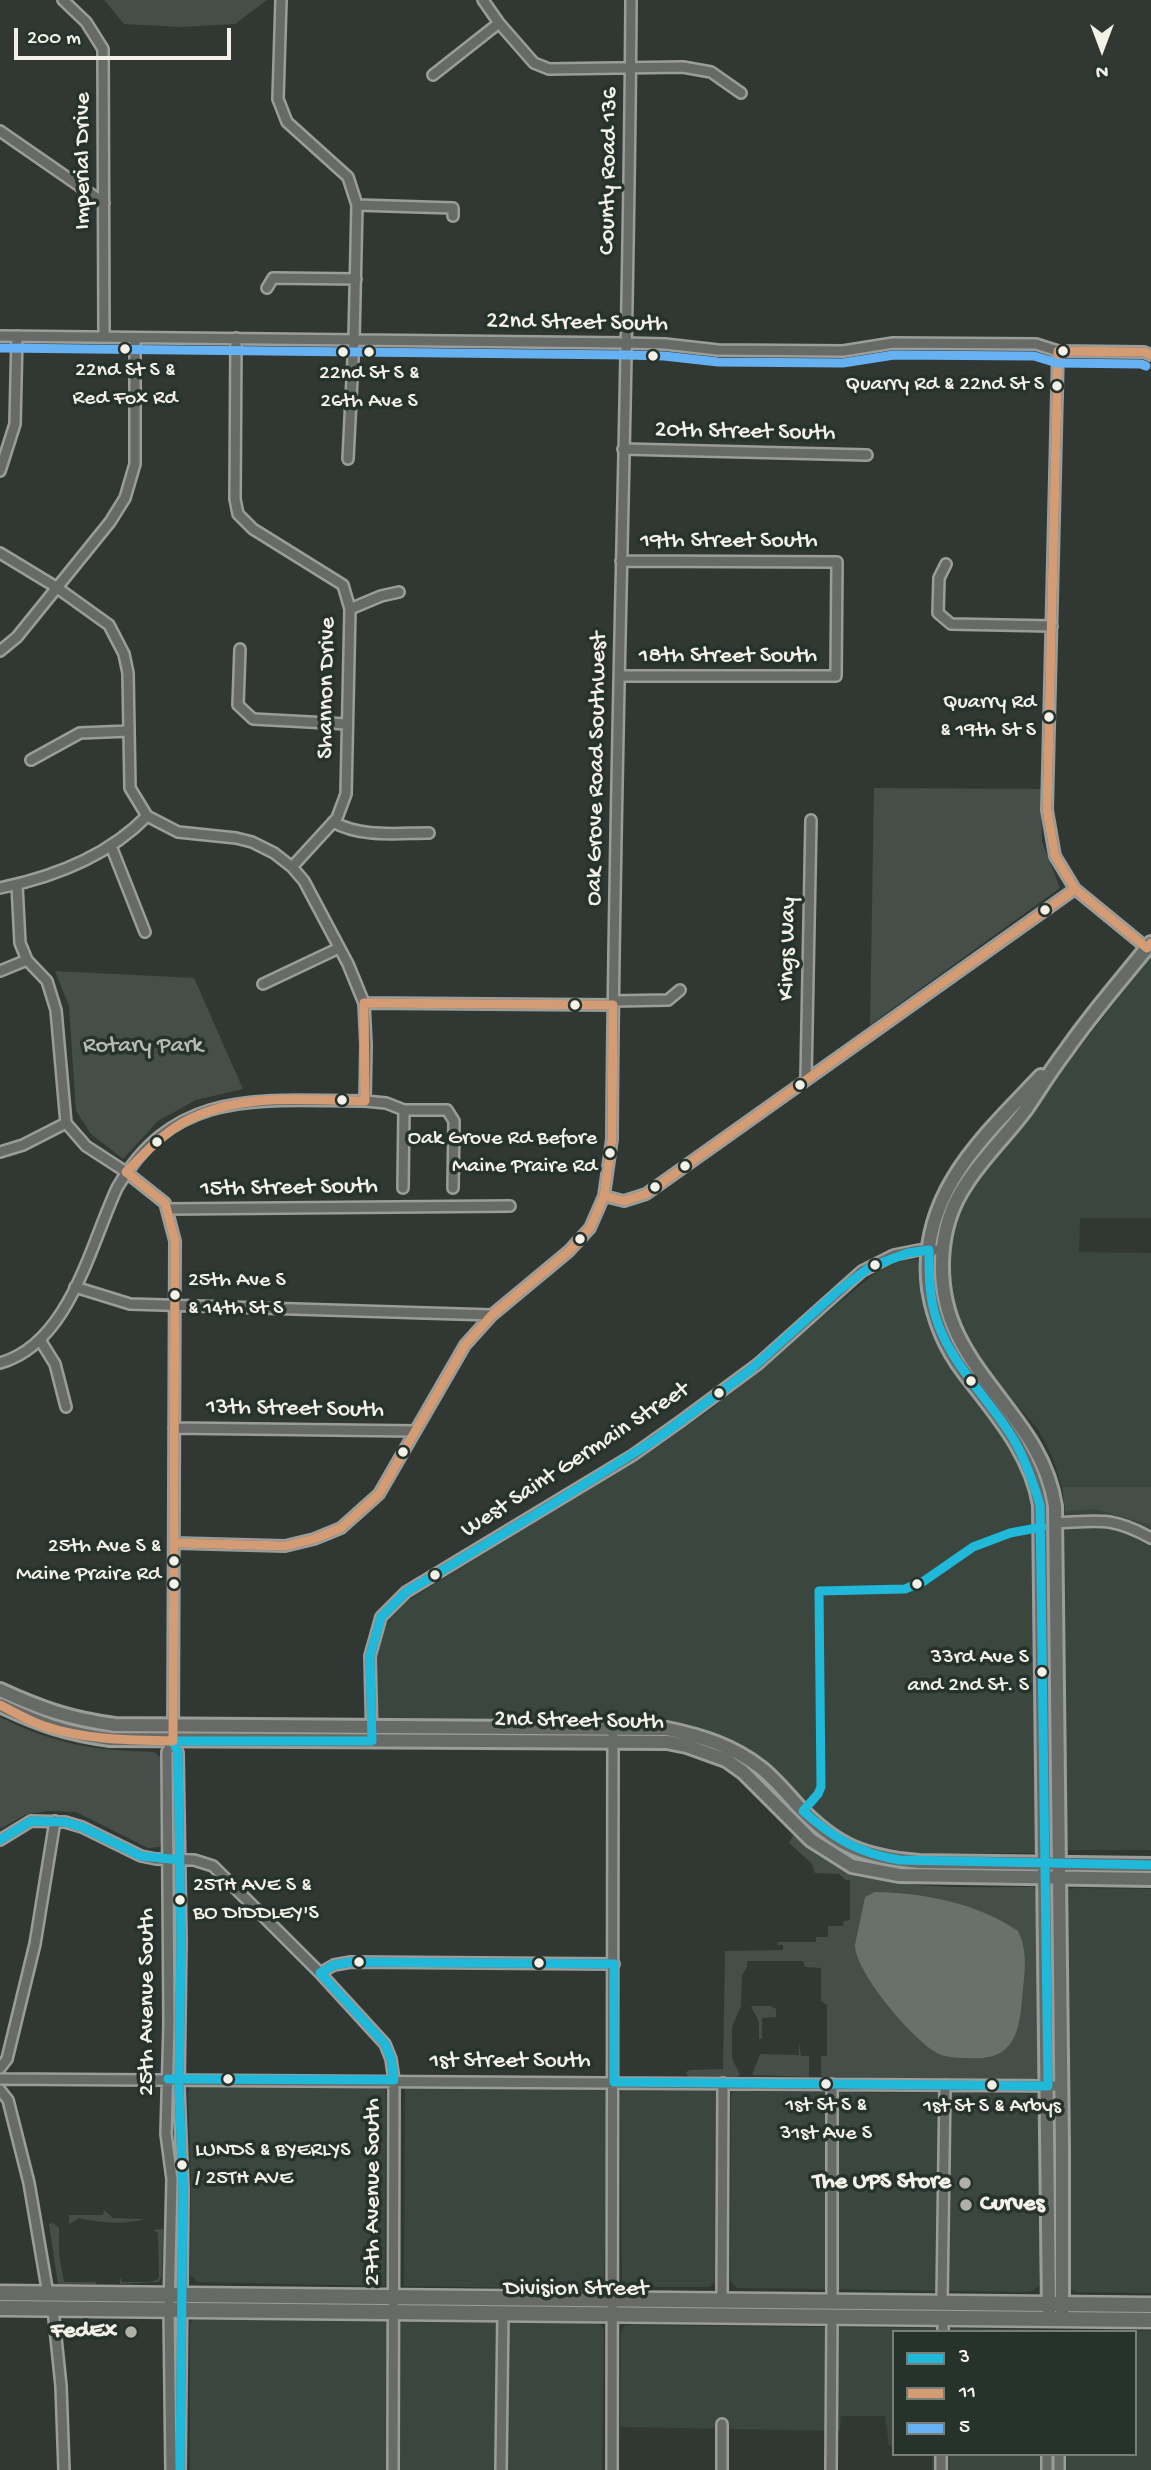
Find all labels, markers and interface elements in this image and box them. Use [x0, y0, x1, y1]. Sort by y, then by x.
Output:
scale bar [18, 14, 234, 58]
north arrow [1067, 14, 1137, 84]
text: 200 m [27, 27, 81, 52]
text: N [1096, 59, 1108, 82]
street label: County Road 136 [594, 87, 626, 255]
street label: Imperial Drive [70, 92, 98, 230]
street label: 22nd Street South [486, 308, 668, 340]
marker: 22nd St S & Red Fox Rd [118, 342, 132, 356]
unlabelled marker [1056, 344, 1070, 358]
unlabelled marker [336, 345, 350, 359]
marker: 22nd St S & 26th Ave S [362, 345, 376, 359]
unlabelled marker [646, 349, 660, 363]
place label: 22nd St S & Red Fox Rd [73, 359, 177, 410]
place label: 22nd St S & 26th Ave S [319, 362, 419, 414]
place label: Quarry Rd & 22nd St S [845, 373, 1044, 399]
marker: Quarry Rd & 22nd St S [1050, 379, 1064, 393]
street label: 20th Street South [654, 417, 836, 449]
street label: 19th Street South [640, 528, 818, 556]
street label: Shannon Drive [312, 617, 344, 759]
street label: Oak Grove Road Southwest [581, 632, 615, 906]
street label: 18th Street South [639, 643, 817, 671]
place label: Quarry Rd & 19th St S [940, 691, 1036, 742]
marker: Quarry Rd & 19th St S [1042, 710, 1056, 724]
street label: Kings Way [774, 897, 804, 1001]
unlabelled marker [1038, 903, 1052, 917]
unlabelled marker [568, 998, 582, 1012]
park label: Rotary Park [83, 1033, 203, 1061]
unlabelled marker [793, 1078, 807, 1092]
unlabelled marker [335, 1093, 349, 1107]
place label: Oak Grove Rd Before Maine Praire Rd [408, 1127, 597, 1178]
unlabelled marker [150, 1135, 164, 1149]
marker: Oak Grove Rd Before Maine Praire Rd [603, 1146, 617, 1160]
unlabelled marker [678, 1159, 692, 1173]
street label: 15th Street South [200, 1173, 378, 1205]
unlabelled marker [648, 1180, 662, 1194]
unlabelled marker [573, 1232, 587, 1246]
unlabelled marker [868, 1258, 882, 1272]
place label: 25th Ave S & 14th St S [188, 1269, 286, 1320]
marker: 25th Ave S & 14th St S [168, 1288, 182, 1302]
unlabelled marker [964, 1374, 978, 1388]
street label: West Saint Germain Street [456, 1376, 696, 1546]
unlabelled marker [712, 1386, 726, 1400]
street label: 13th Street South [206, 1394, 384, 1426]
unlabelled marker [396, 1445, 410, 1459]
place label: 25th Ave S & Maine Praire Rd [16, 1535, 161, 1586]
marker: 25th Ave S & Maine Praire Rd [167, 1554, 181, 1568]
unlabelled marker [428, 1568, 442, 1582]
unlabelled marker [167, 1577, 181, 1591]
unlabelled marker [910, 1577, 924, 1591]
place label: 33rd Ave S and 2nd St. S [907, 1646, 1029, 1698]
marker: 33rd Ave S and 2nd St. S [1035, 1665, 1049, 1679]
street label: 2nd Street South [494, 1706, 664, 1738]
place label: 25TH AVE S & BO DIDDLEY'S [193, 1874, 319, 1926]
marker: 25TH AVE S & BO DIDDLEY'S [173, 1893, 187, 1907]
street label: 25th Avenue South [134, 1908, 162, 2096]
unlabelled marker [352, 1955, 366, 1969]
unlabelled marker [532, 1956, 546, 1970]
street label: 1st Street South [429, 2048, 591, 2076]
unlabelled marker [221, 2072, 235, 2086]
marker: 1st St S & 31st Ave S [819, 2077, 833, 2091]
marker: 1st St S & Arbys [985, 2078, 999, 2092]
place label: 1st St S & 31st Ave S [780, 2094, 872, 2146]
place label: 1st St S & Arbys [923, 2095, 1061, 2121]
street label: 27th Avenue South [360, 2098, 388, 2286]
place label: LUNDS & BYERLYS / 25TH AVE [195, 2139, 350, 2190]
marker: LUNDS & BYERLYS / 25TH AVE [175, 2158, 189, 2172]
place label: The UPS Store [813, 2169, 951, 2197]
marker: The UPS Store [957, 2175, 973, 2191]
place label: Curves [980, 2191, 1045, 2219]
marker: Curves [958, 2197, 974, 2213]
street label: Division Street [504, 2276, 648, 2304]
place label: FedEx [51, 2318, 117, 2346]
marker: FedEx [123, 2324, 139, 2340]
legend [892, 2330, 1137, 2456]
text: 3 [959, 2346, 970, 2371]
text: 11 [959, 2381, 976, 2406]
text: 5 [959, 2416, 970, 2441]

